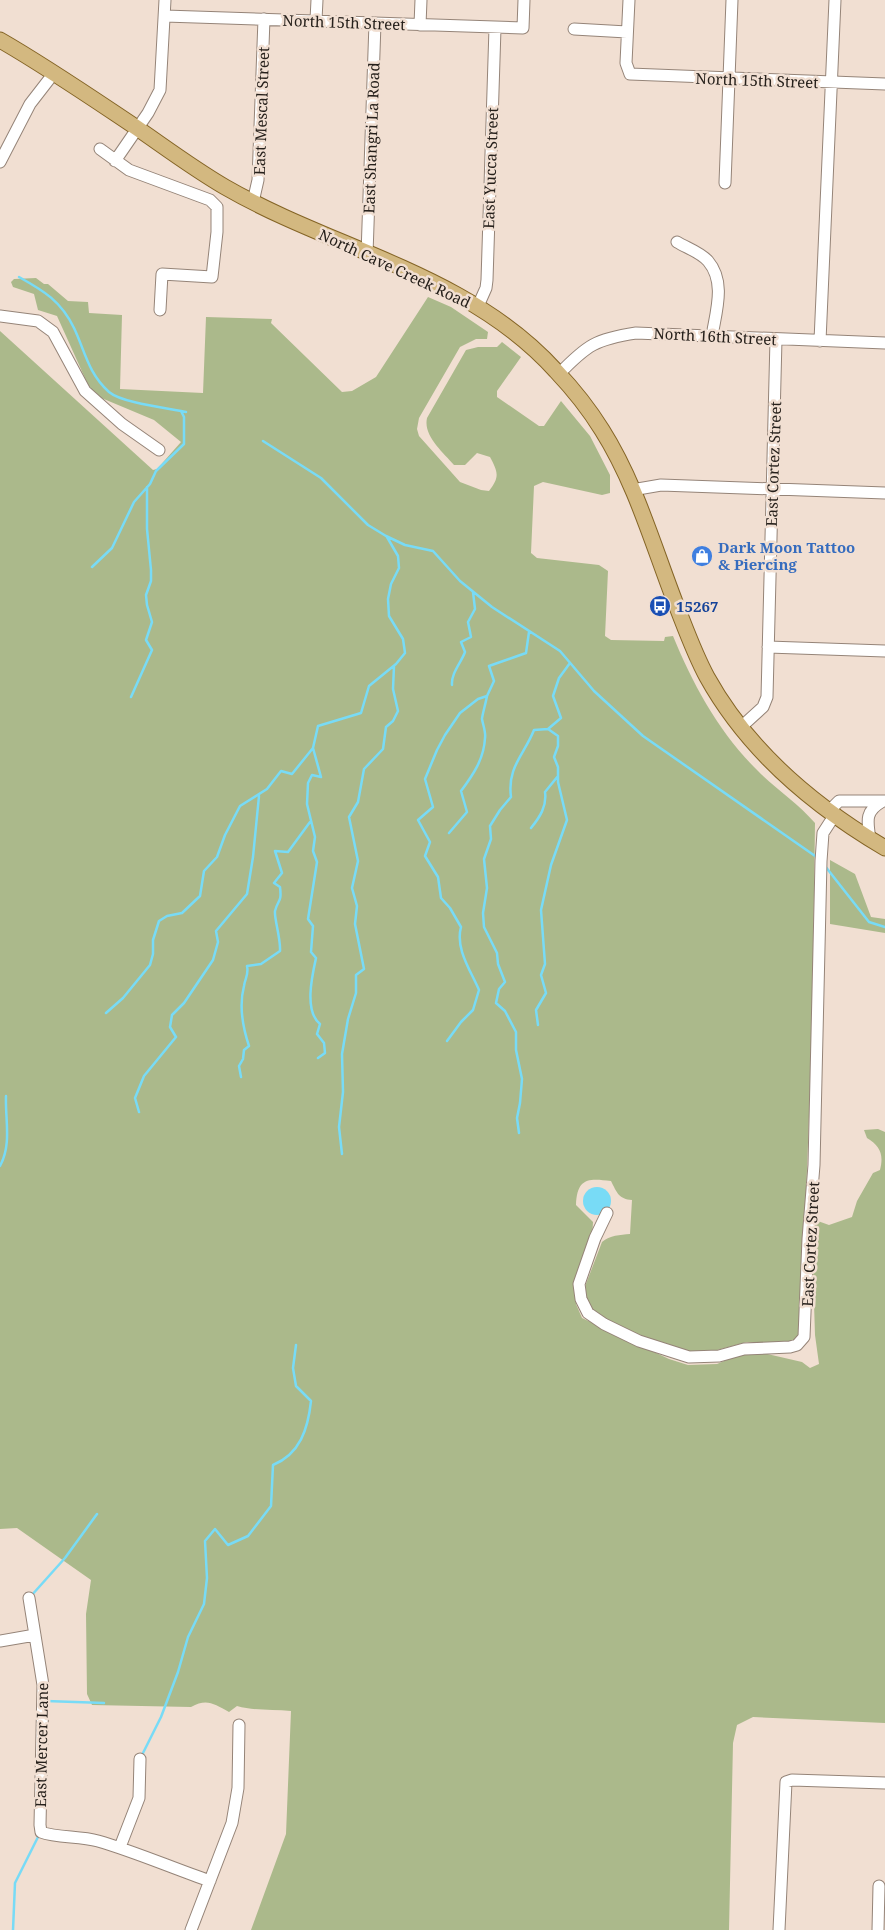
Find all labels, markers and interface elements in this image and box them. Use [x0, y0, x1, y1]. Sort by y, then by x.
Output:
street label: North 15th Street [282, 10, 406, 34]
street label: East Mescal Street [249, 46, 273, 176]
street label: East Shangri La Road [358, 62, 384, 214]
street label: North 15th Street [695, 68, 819, 92]
street label: East Yucca Street [478, 107, 502, 229]
street label: North Cave Creek Road [316, 224, 474, 312]
street label: North 16th Street [653, 323, 777, 349]
street label: East Cortez Street [761, 401, 785, 527]
place label: Dark Moon Tattoo & Piercing [718, 537, 855, 574]
shop icon: Dark Moon Tattoo & Piercing [690, 544, 714, 568]
bus stop icon: 15267 [648, 594, 672, 618]
place label: 15267 [676, 596, 718, 616]
street label: East Cortez Street [797, 1181, 823, 1307]
street label: East Mercer Lane [30, 1682, 52, 1808]

